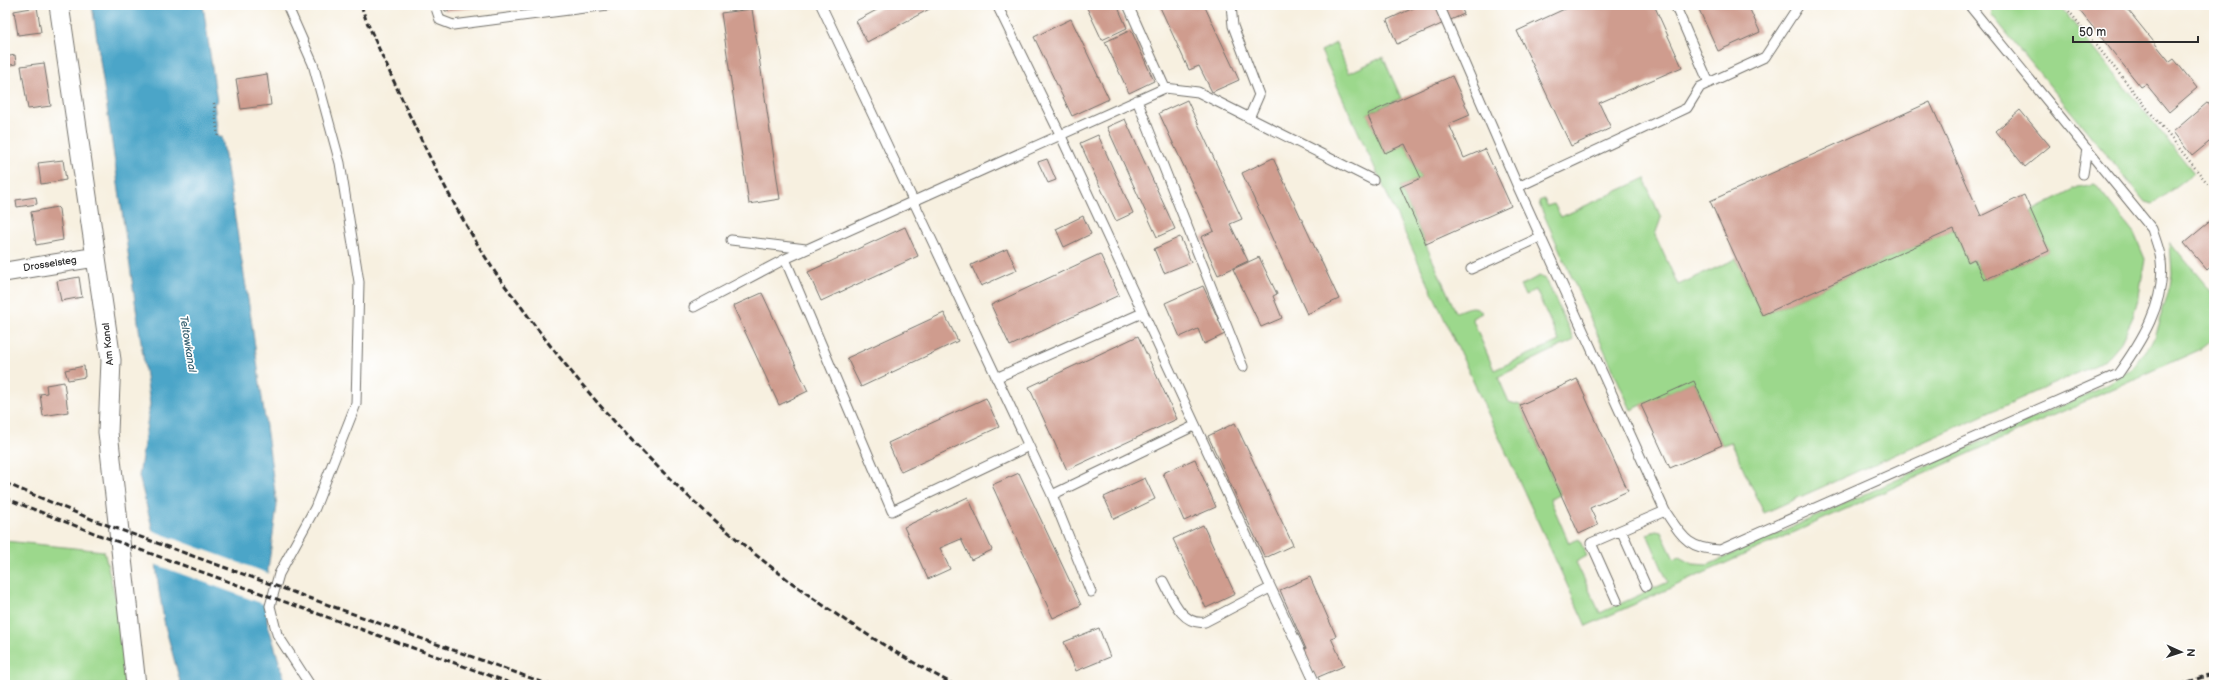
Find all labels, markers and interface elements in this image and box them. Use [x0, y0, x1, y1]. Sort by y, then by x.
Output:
scale bar [2073, 18, 2198, 44]
text: 50 m [2079, 25, 2106, 40]
street label: Drosselsteg [22, 254, 78, 274]
water label: Teltowkanal [177, 315, 199, 374]
street label: Am Kanal [100, 322, 116, 366]
north arrow [2161, 632, 2201, 672]
text: N [2184, 648, 2197, 657]

